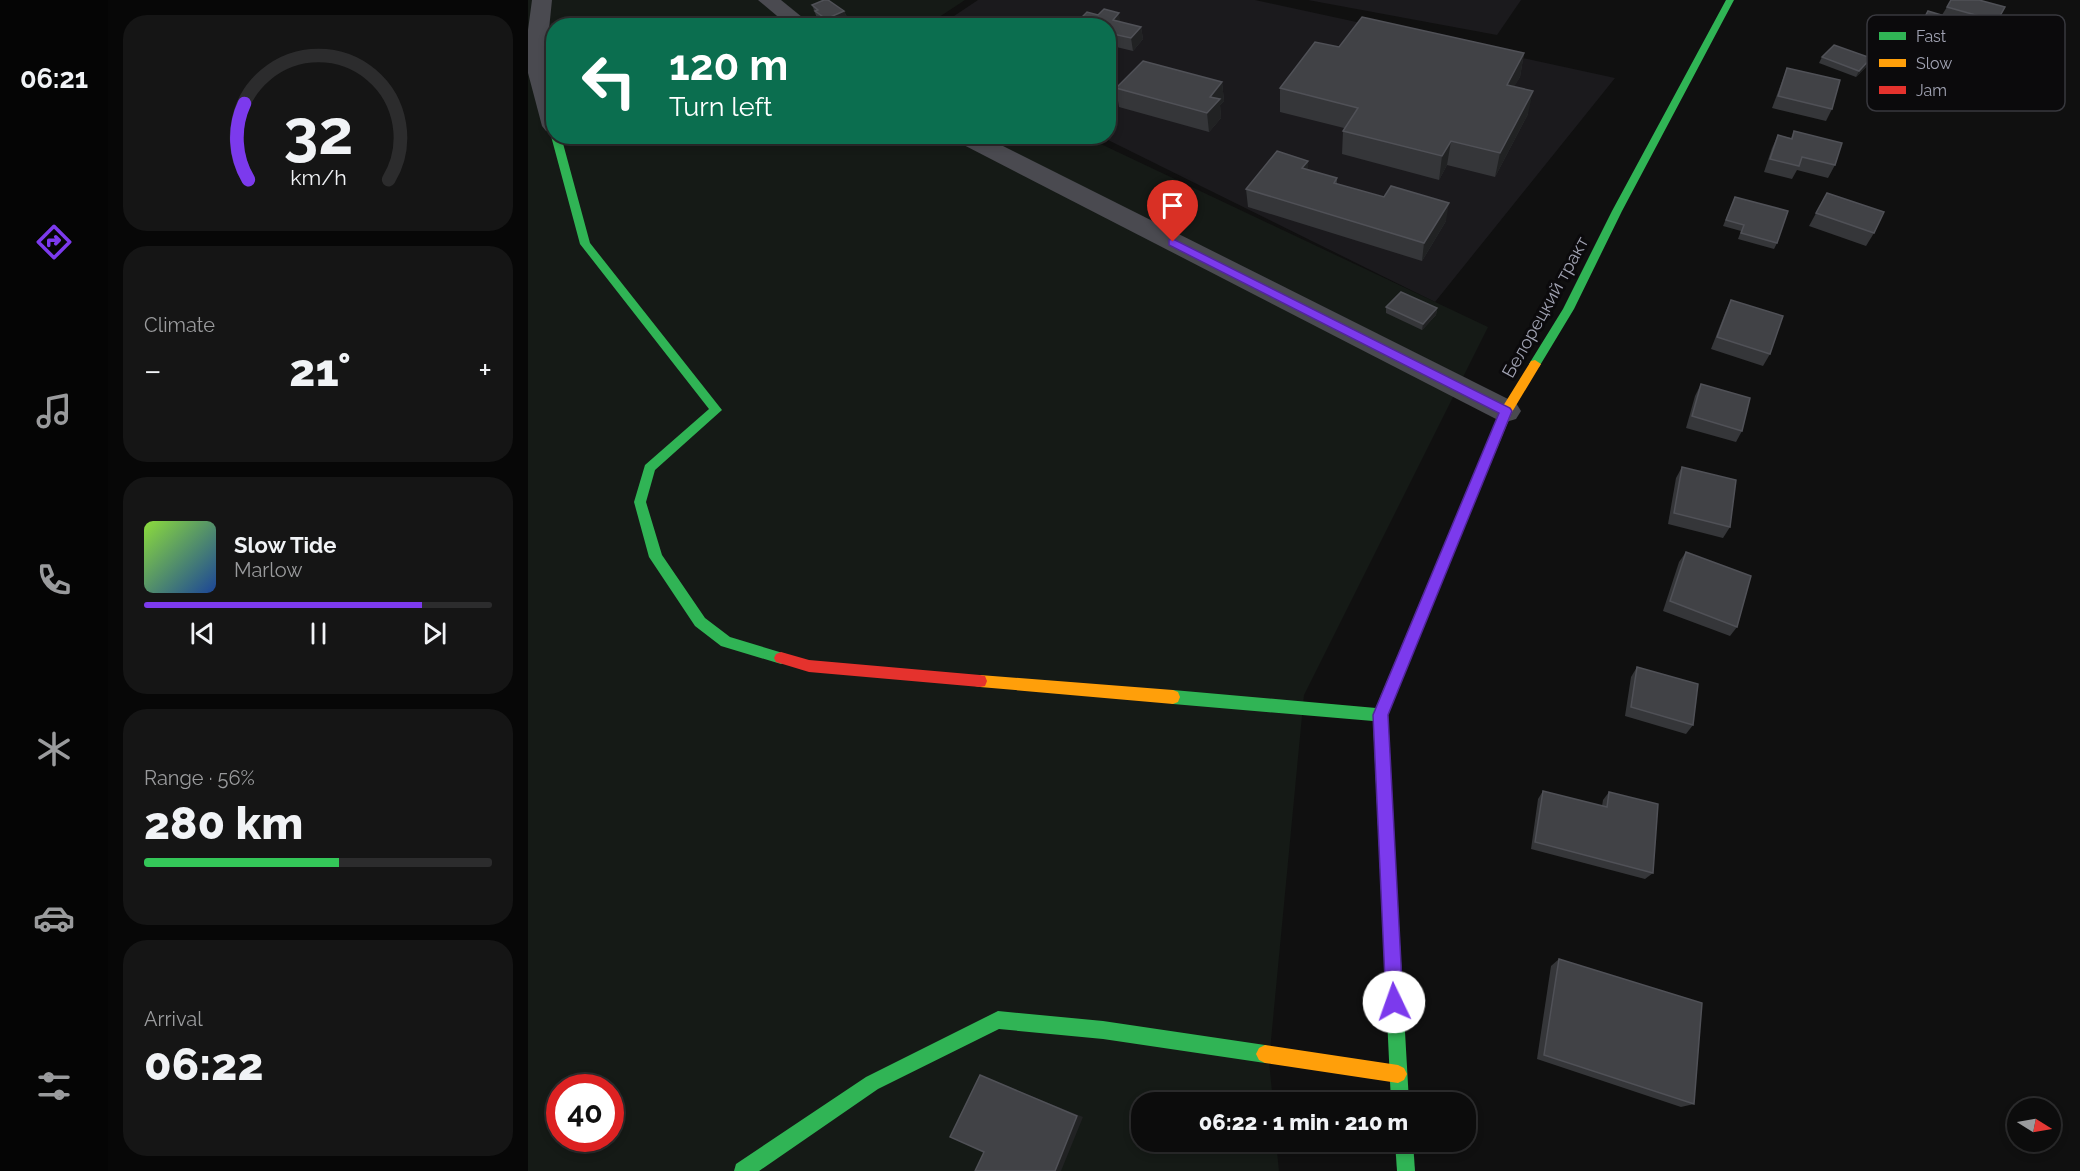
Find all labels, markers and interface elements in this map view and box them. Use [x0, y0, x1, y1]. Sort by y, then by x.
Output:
legend [1867, 15, 2065, 111]
text: Fast [1916, 27, 1947, 46]
text: 120 m [669, 41, 788, 90]
icon: left [570, 42, 648, 120]
text: Slow [1916, 54, 1952, 73]
text: 06:21 [20, 63, 88, 94]
text: Jam [1916, 81, 1947, 100]
text: Turn left [669, 91, 772, 122]
text: 32 [283, 95, 353, 169]
text: km/h [290, 165, 346, 190]
pin [1147, 180, 1198, 242]
icon: arrive [1156, 189, 1189, 222]
icon: directions [33, 221, 75, 263]
street label: Белорецкий тракт [1497, 232, 1593, 381]
text: Climate [144, 313, 215, 337]
text: 21° [289, 344, 351, 397]
text: − [144, 351, 162, 390]
text: + [478, 351, 492, 390]
icon: music [33, 390, 75, 432]
text: Slow Tide [234, 532, 336, 558]
text: Marlow [234, 558, 303, 582]
icon: phone [33, 559, 75, 601]
icon: previous [186, 617, 219, 650]
icon: pause [302, 617, 335, 650]
icon: next [418, 617, 451, 650]
icon: climate [33, 728, 75, 770]
text: Range · 56% [144, 766, 255, 790]
text: 280 km [144, 797, 303, 850]
icon: car [33, 897, 75, 939]
position arrow [1362, 970, 1426, 1034]
text: Arrival [144, 1007, 203, 1031]
text: 06:22 [144, 1038, 264, 1091]
icon: filters [33, 1065, 75, 1107]
speed limit sign: 40 [546, 1074, 624, 1152]
north arrow [2007, 1098, 2061, 1152]
map controls [2007, 1098, 2061, 1152]
text: 06:22 · 1 min · 210 m [1199, 1109, 1408, 1135]

